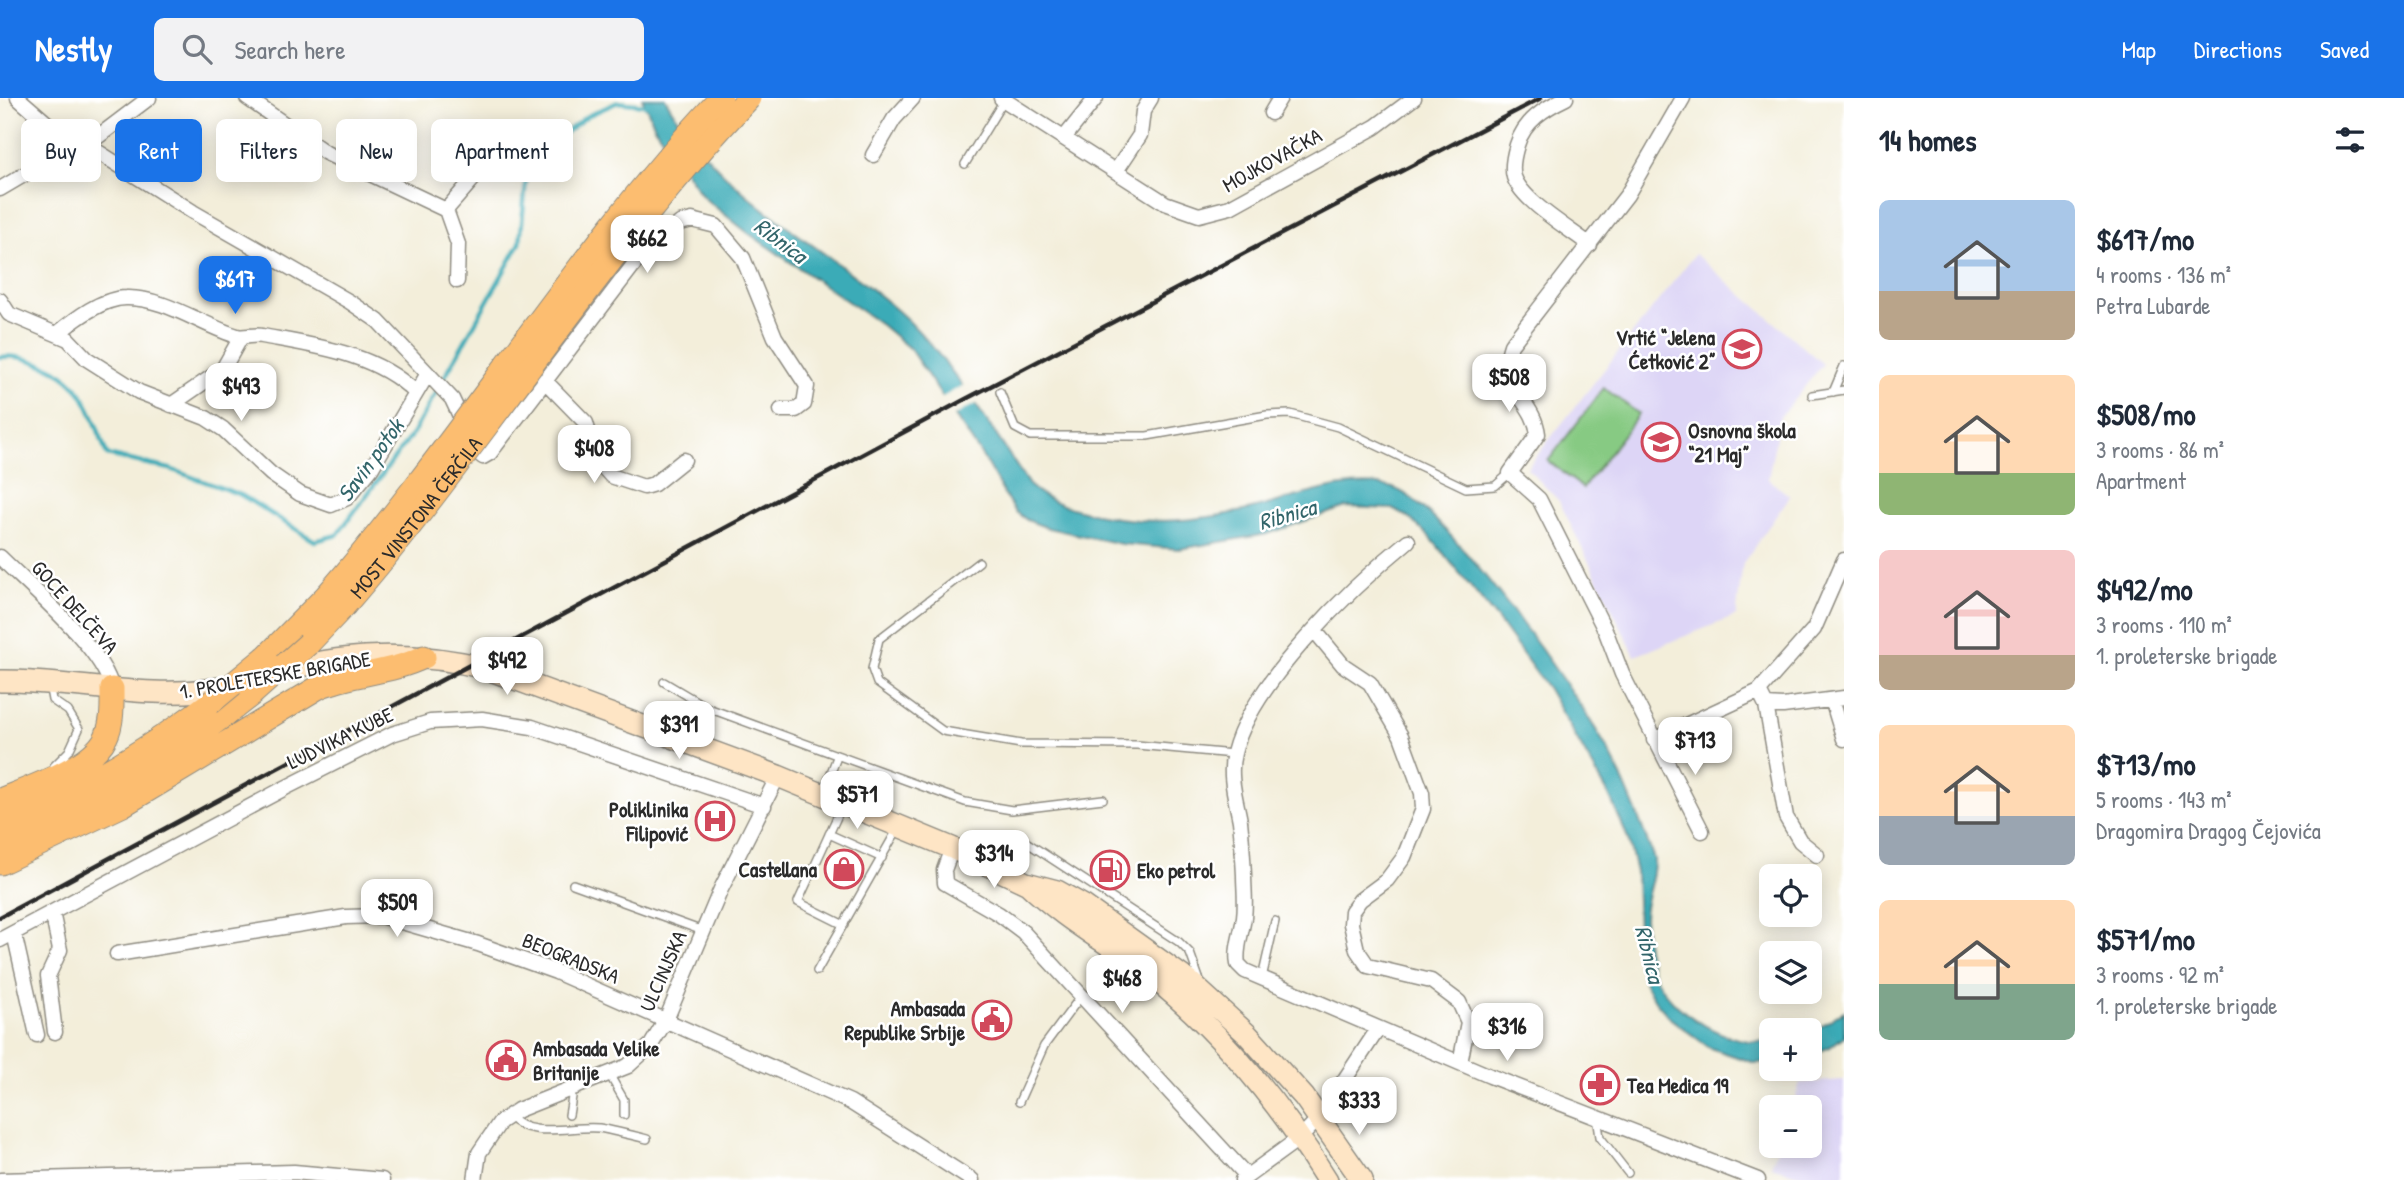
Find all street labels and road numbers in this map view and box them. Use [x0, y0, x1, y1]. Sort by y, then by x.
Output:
street label: MOJKOVAČKA [1217, 121, 1327, 199]
street label: MOST VINSTONA ČERČILA [342, 430, 488, 604]
street label: GOCE DELČEVA [25, 554, 125, 660]
street label: 1. PROLETERSKE BRIGADE [177, 644, 373, 706]
street label: LUDVIKA KUBE [282, 700, 398, 776]
street label: BEOGRADSKA [518, 925, 624, 991]
street label: ULCINJSKA [632, 926, 694, 1016]

